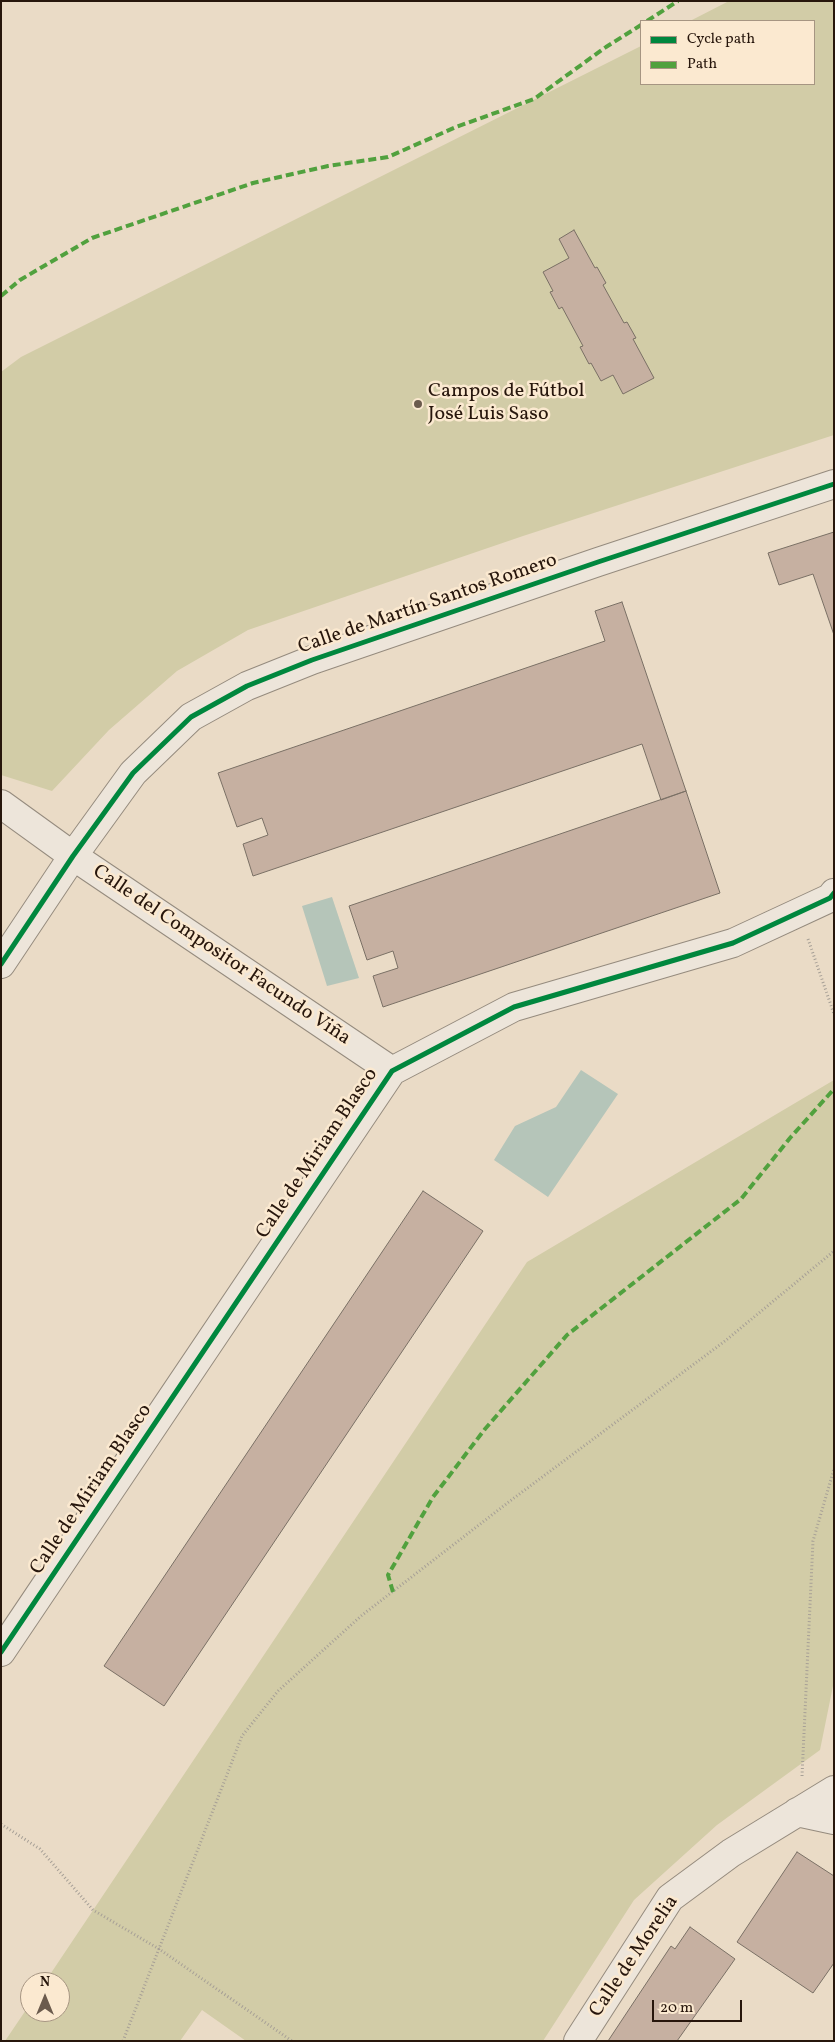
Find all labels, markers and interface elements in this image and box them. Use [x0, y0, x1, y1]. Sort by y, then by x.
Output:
legend [640, 20, 815, 85]
text: Cycle path [687, 29, 755, 50]
text: Path [687, 54, 717, 75]
place label: Campos de Fútbol José Luis Saso [428, 380, 584, 427]
marker: Campos de Fútbol José Luis Saso [412, 398, 424, 410]
street label: Calle de Martín Santos Romero [295, 549, 561, 661]
street label: Calle del Compositor Facundo Viña [87, 860, 355, 1052]
street label: Calle de Miriam Blasco [252, 1064, 384, 1244]
street label: Calle de Miriam Blasco [26, 1400, 158, 1580]
street label: Calle de Morelia [585, 1891, 685, 2023]
north arrow [20, 1972, 70, 2022]
text: N [40, 1973, 50, 1992]
scale bar [655, 1990, 745, 2022]
text: 20 m [660, 1998, 693, 2019]

